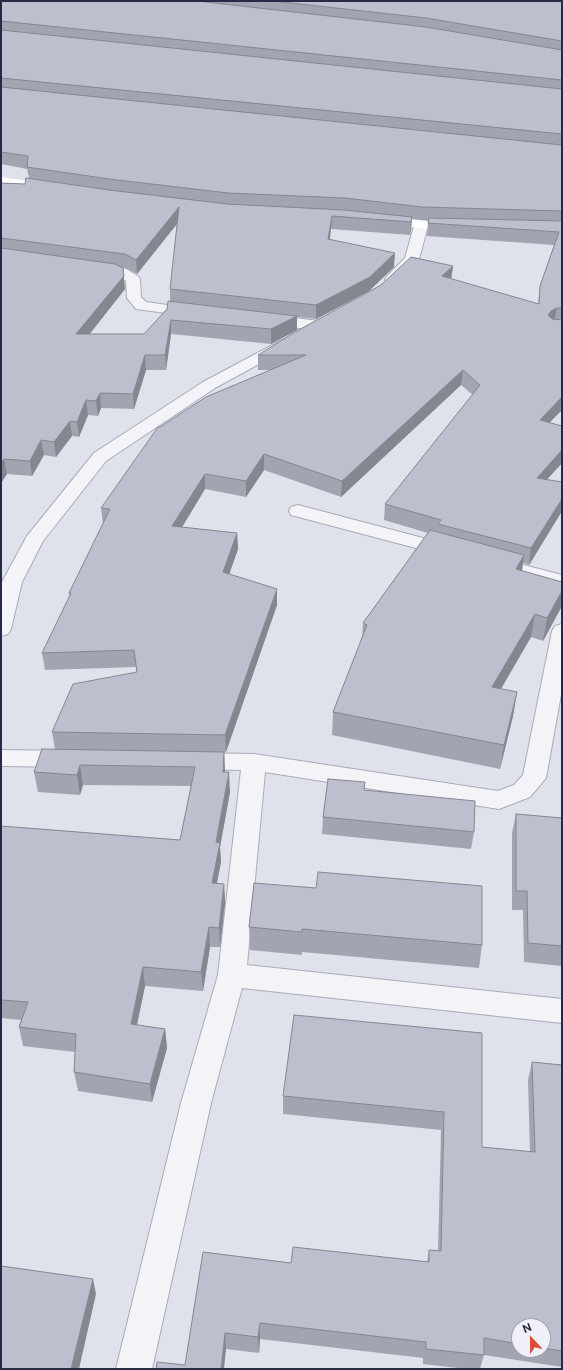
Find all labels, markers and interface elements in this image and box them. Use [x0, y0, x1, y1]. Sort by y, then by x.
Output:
north arrow [511, 1318, 551, 1358]
text: N [521, 1321, 533, 1335]

